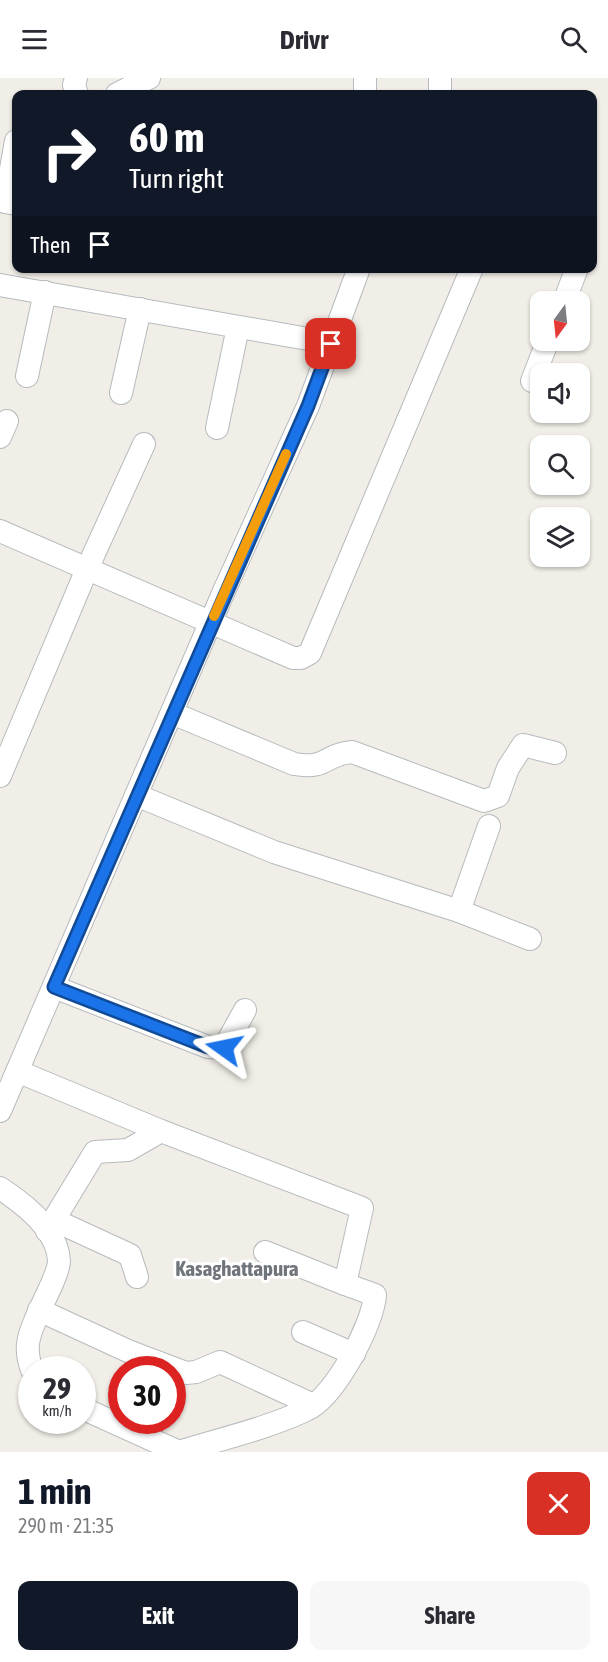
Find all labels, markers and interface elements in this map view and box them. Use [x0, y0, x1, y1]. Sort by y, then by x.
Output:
icon: menu [18, 23, 51, 56]
icon: search [557, 23, 590, 56]
text: Drivr [280, 24, 328, 55]
text: 60 m [129, 113, 204, 161]
icon: right [30, 114, 108, 192]
text: Turn right [129, 163, 224, 194]
icon: arrive [83, 228, 116, 261]
text: Then [30, 232, 71, 258]
north arrow [530, 291, 590, 351]
map controls [530, 291, 590, 567]
pin [305, 318, 356, 369]
icon: arrive [314, 327, 347, 360]
button: sound [530, 363, 590, 423]
button: search [530, 435, 590, 495]
button: layers [530, 507, 590, 567]
position arrow [192, 1016, 256, 1080]
district label: Kasaghattapura [175, 1256, 299, 1280]
speed limit sign: 30 [108, 1356, 186, 1434]
text: 29 [43, 1371, 71, 1405]
text: km/h [42, 1402, 72, 1419]
text: 1 min [18, 1470, 92, 1512]
button: close [527, 1472, 590, 1535]
text: 290 m · 21:35 [18, 1514, 114, 1537]
button: Exit [18, 1581, 298, 1650]
button: Share [310, 1581, 590, 1650]

